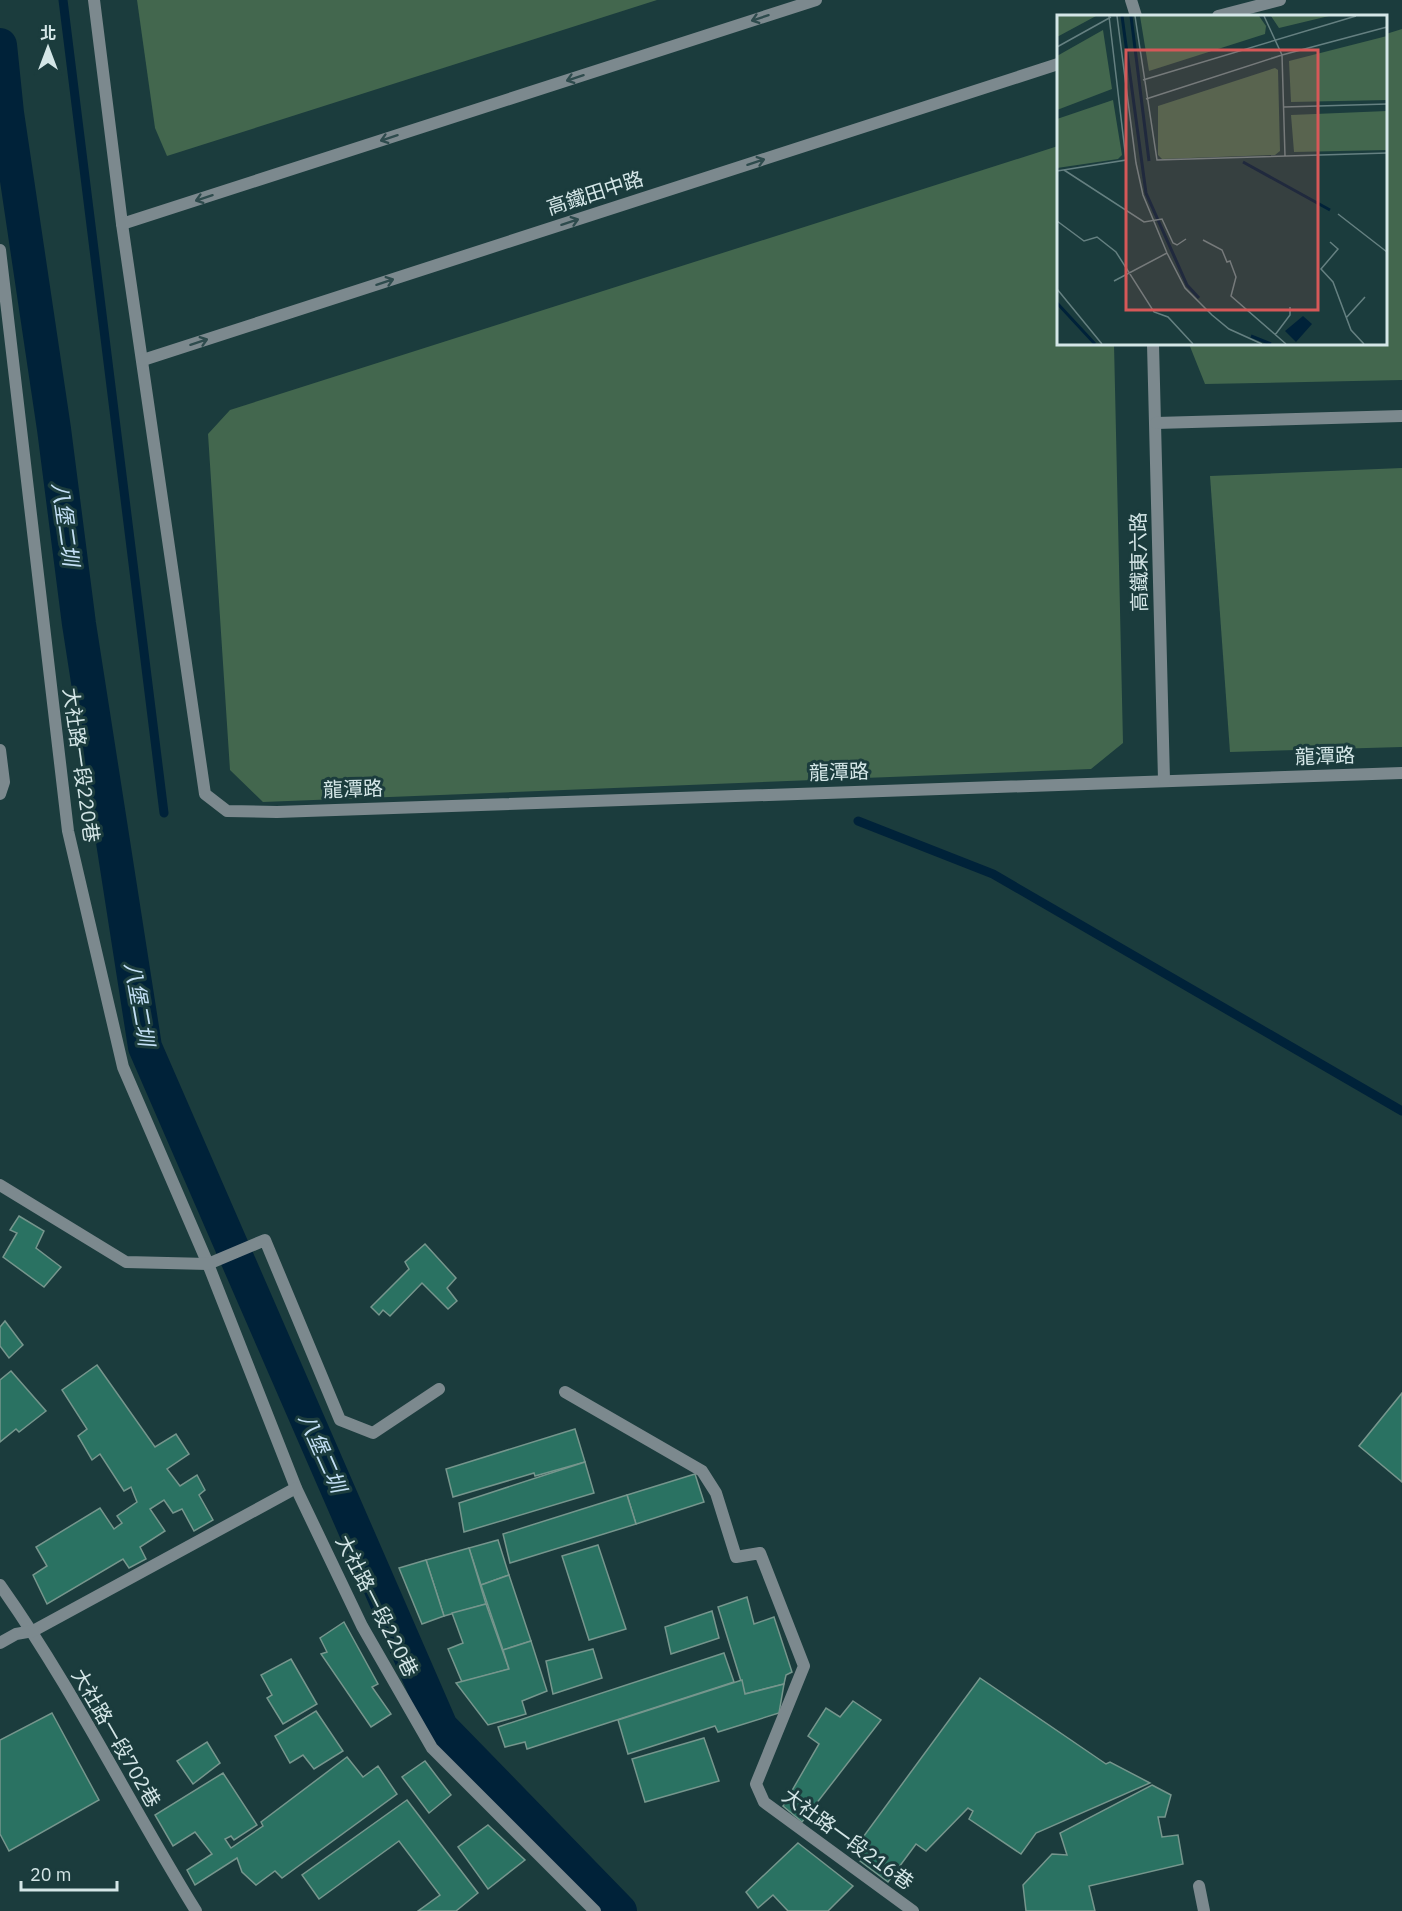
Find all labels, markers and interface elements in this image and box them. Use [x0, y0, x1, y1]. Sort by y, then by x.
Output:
one-way arrow [751, 13, 770, 24]
inset map [1057, 15, 1387, 345]
north arrow [18, 18, 78, 78]
text: 北 [40, 23, 56, 43]
one-way arrow [566, 73, 585, 84]
one-way arrow [380, 133, 399, 144]
one-way arrow [746, 155, 765, 166]
street label: 高鐵田中路 [543, 164, 647, 221]
one-way arrow [195, 193, 214, 204]
one-way arrow [560, 215, 579, 226]
one-way arrow [375, 275, 393, 286]
one-way arrow [189, 335, 208, 346]
water label: 八堡二圳 [46, 480, 86, 570]
street label: 高鐵東六路 [1124, 512, 1153, 612]
street label: 大社路一段220巷 [57, 686, 106, 844]
street label: 龍潭路 [1295, 741, 1355, 770]
street label: 龍潭路 [809, 757, 869, 786]
street label: 龍潭路 [323, 774, 383, 803]
water label: 八堡二圳 [119, 960, 162, 1051]
water label: 八堡二圳 [293, 1409, 354, 1499]
street label: 大社路一段220巷 [330, 1530, 425, 1681]
street label: 大社路一段702巷 [66, 1663, 167, 1812]
street label: 大社路一段216巷 [777, 1782, 919, 1895]
scale bar [21, 1854, 117, 1892]
text: 20 m [30, 1863, 72, 1886]

